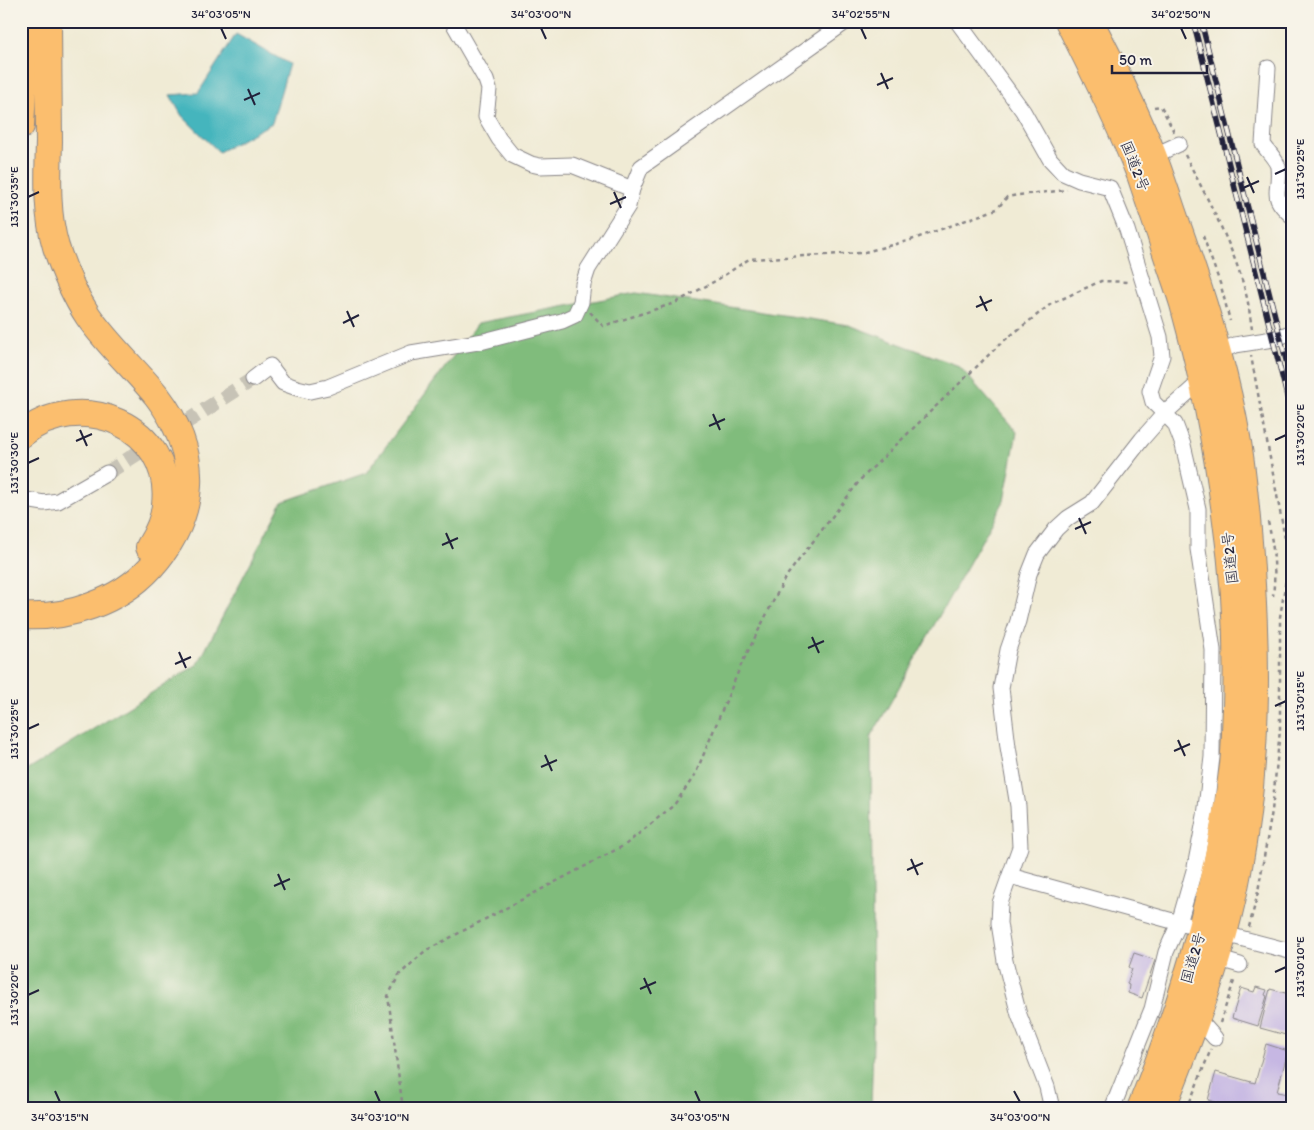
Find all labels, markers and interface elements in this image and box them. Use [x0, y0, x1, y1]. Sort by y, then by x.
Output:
text: 34°03'05"N [191, 7, 251, 21]
text: 34°03'00"N [511, 7, 571, 21]
text: 34°02'55"N [832, 7, 890, 21]
text: 34°02'50"N [1151, 7, 1211, 21]
scale bar [1112, 42, 1206, 74]
text: 50 m [1119, 51, 1152, 69]
street label: 国道2号 [1117, 138, 1153, 194]
text: 131°30'25"E [1293, 138, 1307, 200]
text: 131°30'35"E [7, 166, 21, 228]
text: 131°30'20"E [1293, 404, 1307, 466]
text: 131°30'30"E [7, 431, 21, 494]
street label: 国道2号 [1218, 531, 1242, 585]
text: 131°30'15"E [1293, 671, 1307, 731]
text: 131°30'25"E [7, 698, 21, 760]
street label: 国道2号 [1177, 930, 1209, 986]
text: 131°30'10"E [1293, 936, 1307, 998]
text: 131°30'20"E [7, 964, 21, 1026]
text: 34°03'15"N [31, 1110, 89, 1124]
text: 34°03'10"N [351, 1110, 409, 1124]
text: 34°03'05"N [670, 1110, 730, 1124]
text: 34°03'00"N [990, 1110, 1050, 1124]

